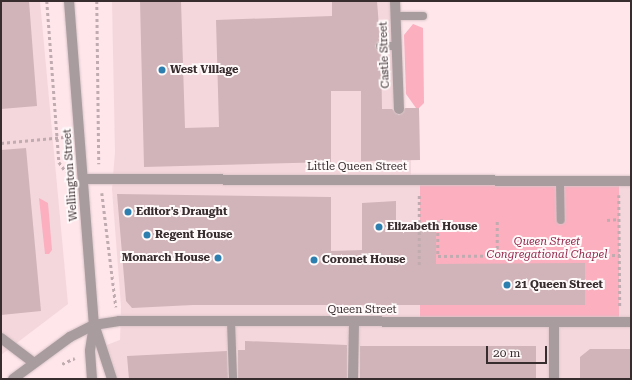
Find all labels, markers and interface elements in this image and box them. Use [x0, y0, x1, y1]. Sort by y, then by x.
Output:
street label: Castle Street [377, 21, 393, 89]
place label: West Village [170, 63, 239, 77]
marker: West Village [157, 65, 167, 75]
street label: Wellington Street [61, 128, 81, 222]
street label: Little Queen Street [307, 160, 407, 174]
place label: Editor's Draught [136, 205, 227, 219]
marker: Editor's Draught [123, 207, 133, 217]
place label: Elizabeth House [387, 220, 478, 234]
marker: Elizabeth House [374, 222, 384, 232]
place label: Regent House [155, 228, 233, 242]
marker: Regent House [142, 230, 152, 240]
park label: Queen Street Congregational Chapel [487, 236, 607, 262]
place label: Monarch House [122, 251, 210, 265]
marker: Monarch House [213, 253, 223, 263]
place label: Coronet House [322, 253, 406, 267]
marker: Coronet House [309, 255, 319, 265]
place label: 21 Queen Street [515, 278, 603, 292]
marker: 21 Queen Street [502, 280, 512, 290]
street label: Queen Street [327, 303, 397, 317]
scale bar [488, 338, 549, 364]
text: 20 m [493, 346, 520, 360]

